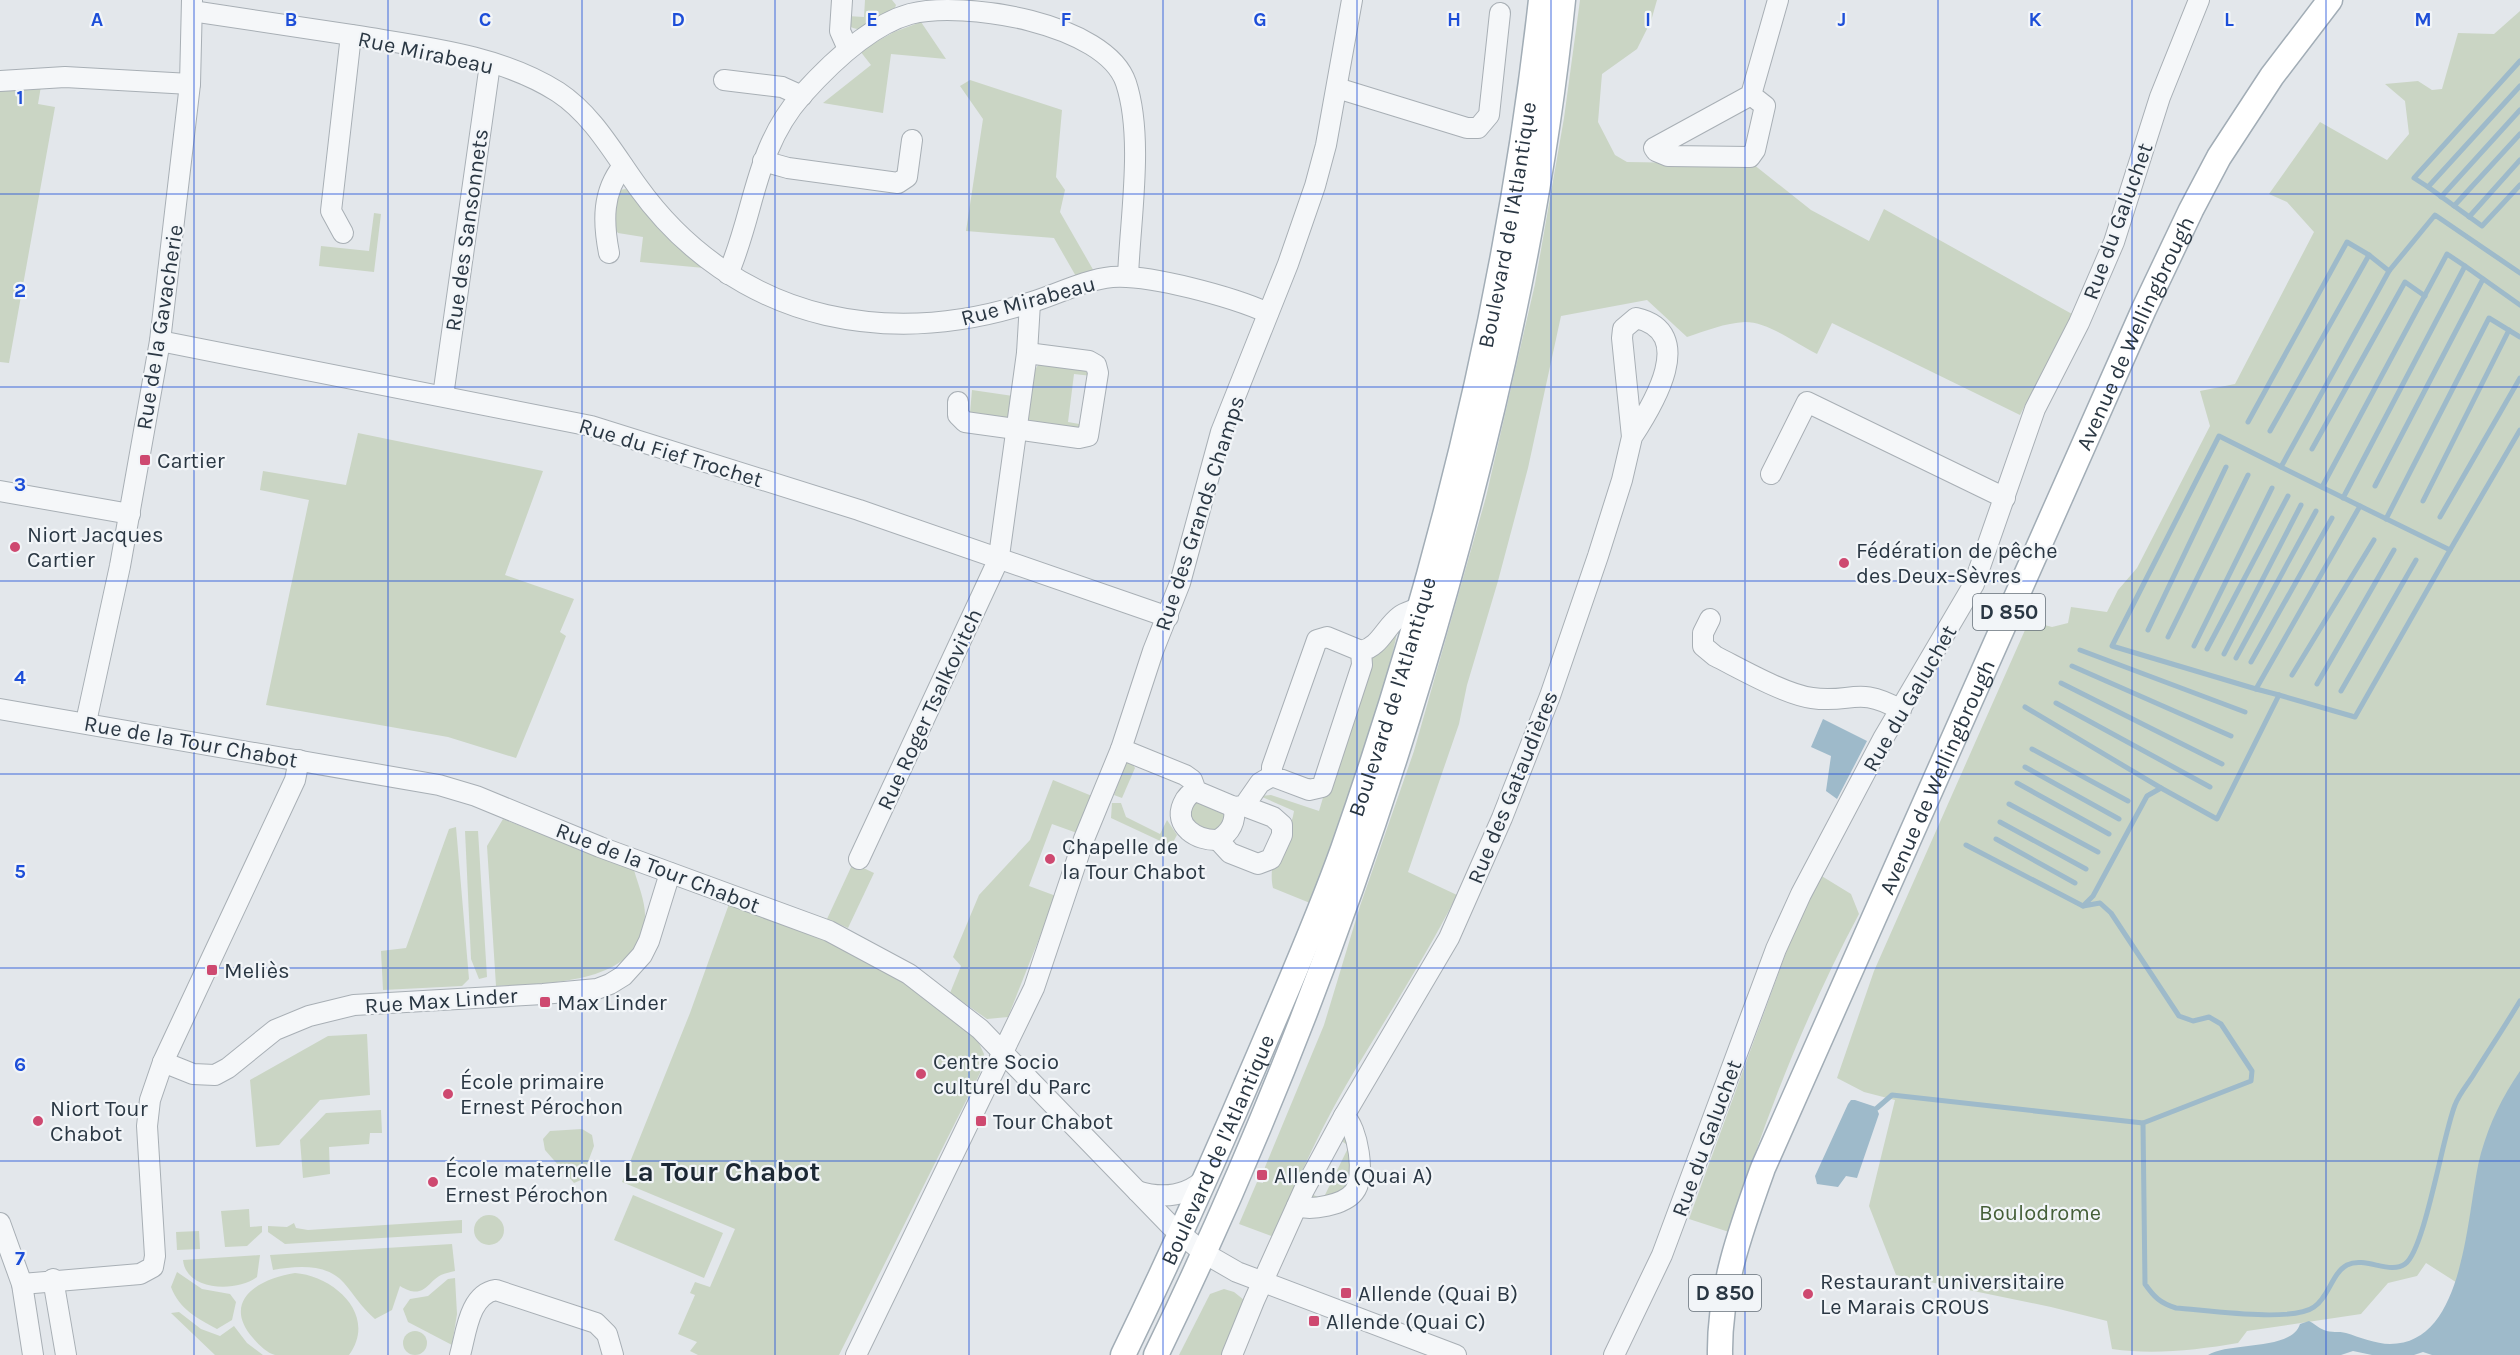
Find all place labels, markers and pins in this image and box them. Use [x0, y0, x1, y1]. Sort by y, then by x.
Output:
place label: Cartier [157, 448, 225, 474]
marker: Cartier [138, 453, 152, 467]
place label: Niort Jacques Cartier [27, 522, 163, 573]
place label: Fédération de pêche des Deux-Sèvres [1856, 538, 2058, 589]
marker: Niort Jacques Cartier [8, 540, 22, 554]
marker: Fédération de pêche des Deux-Sèvres [1837, 556, 1851, 570]
place label: Chapelle de la Tour Chabot [1062, 834, 1206, 885]
marker: Chapelle de la Tour Chabot [1043, 852, 1057, 866]
place label: Meliès [224, 958, 290, 984]
marker: Meliès [205, 963, 219, 977]
place label: Max Linder [557, 990, 667, 1016]
marker: Max Linder [538, 995, 552, 1009]
place label: Centre Socio culturel du Parc [933, 1049, 1091, 1100]
marker: Centre Socio culturel du Parc [914, 1067, 928, 1081]
place label: École primaire Ernest Pérochon [460, 1068, 623, 1120]
marker: École primaire Ernest Pérochon [441, 1087, 455, 1101]
place label: Niort Tour Chabot [50, 1096, 148, 1147]
place label: Tour Chabot [993, 1109, 1113, 1135]
marker: Niort Tour Chabot [31, 1114, 45, 1128]
marker: Tour Chabot [974, 1114, 988, 1128]
place label: École maternelle Ernest Pérochon [445, 1156, 612, 1208]
place label: Allende (Quai A) [1274, 1163, 1433, 1189]
marker: Allende (Quai A) [1255, 1168, 1269, 1182]
marker: École maternelle Ernest Pérochon [426, 1175, 440, 1189]
place label: Restaurant universitaire Le Marais CROUS [1820, 1269, 2065, 1320]
place label: Allende (Quai B) [1358, 1281, 1518, 1307]
marker: Allende (Quai B) [1339, 1286, 1353, 1300]
marker: Restaurant universitaire Le Marais CROUS [1801, 1287, 1815, 1301]
place label: Allende (Quai C) [1326, 1309, 1486, 1335]
marker: Allende (Quai C) [1307, 1314, 1321, 1328]

